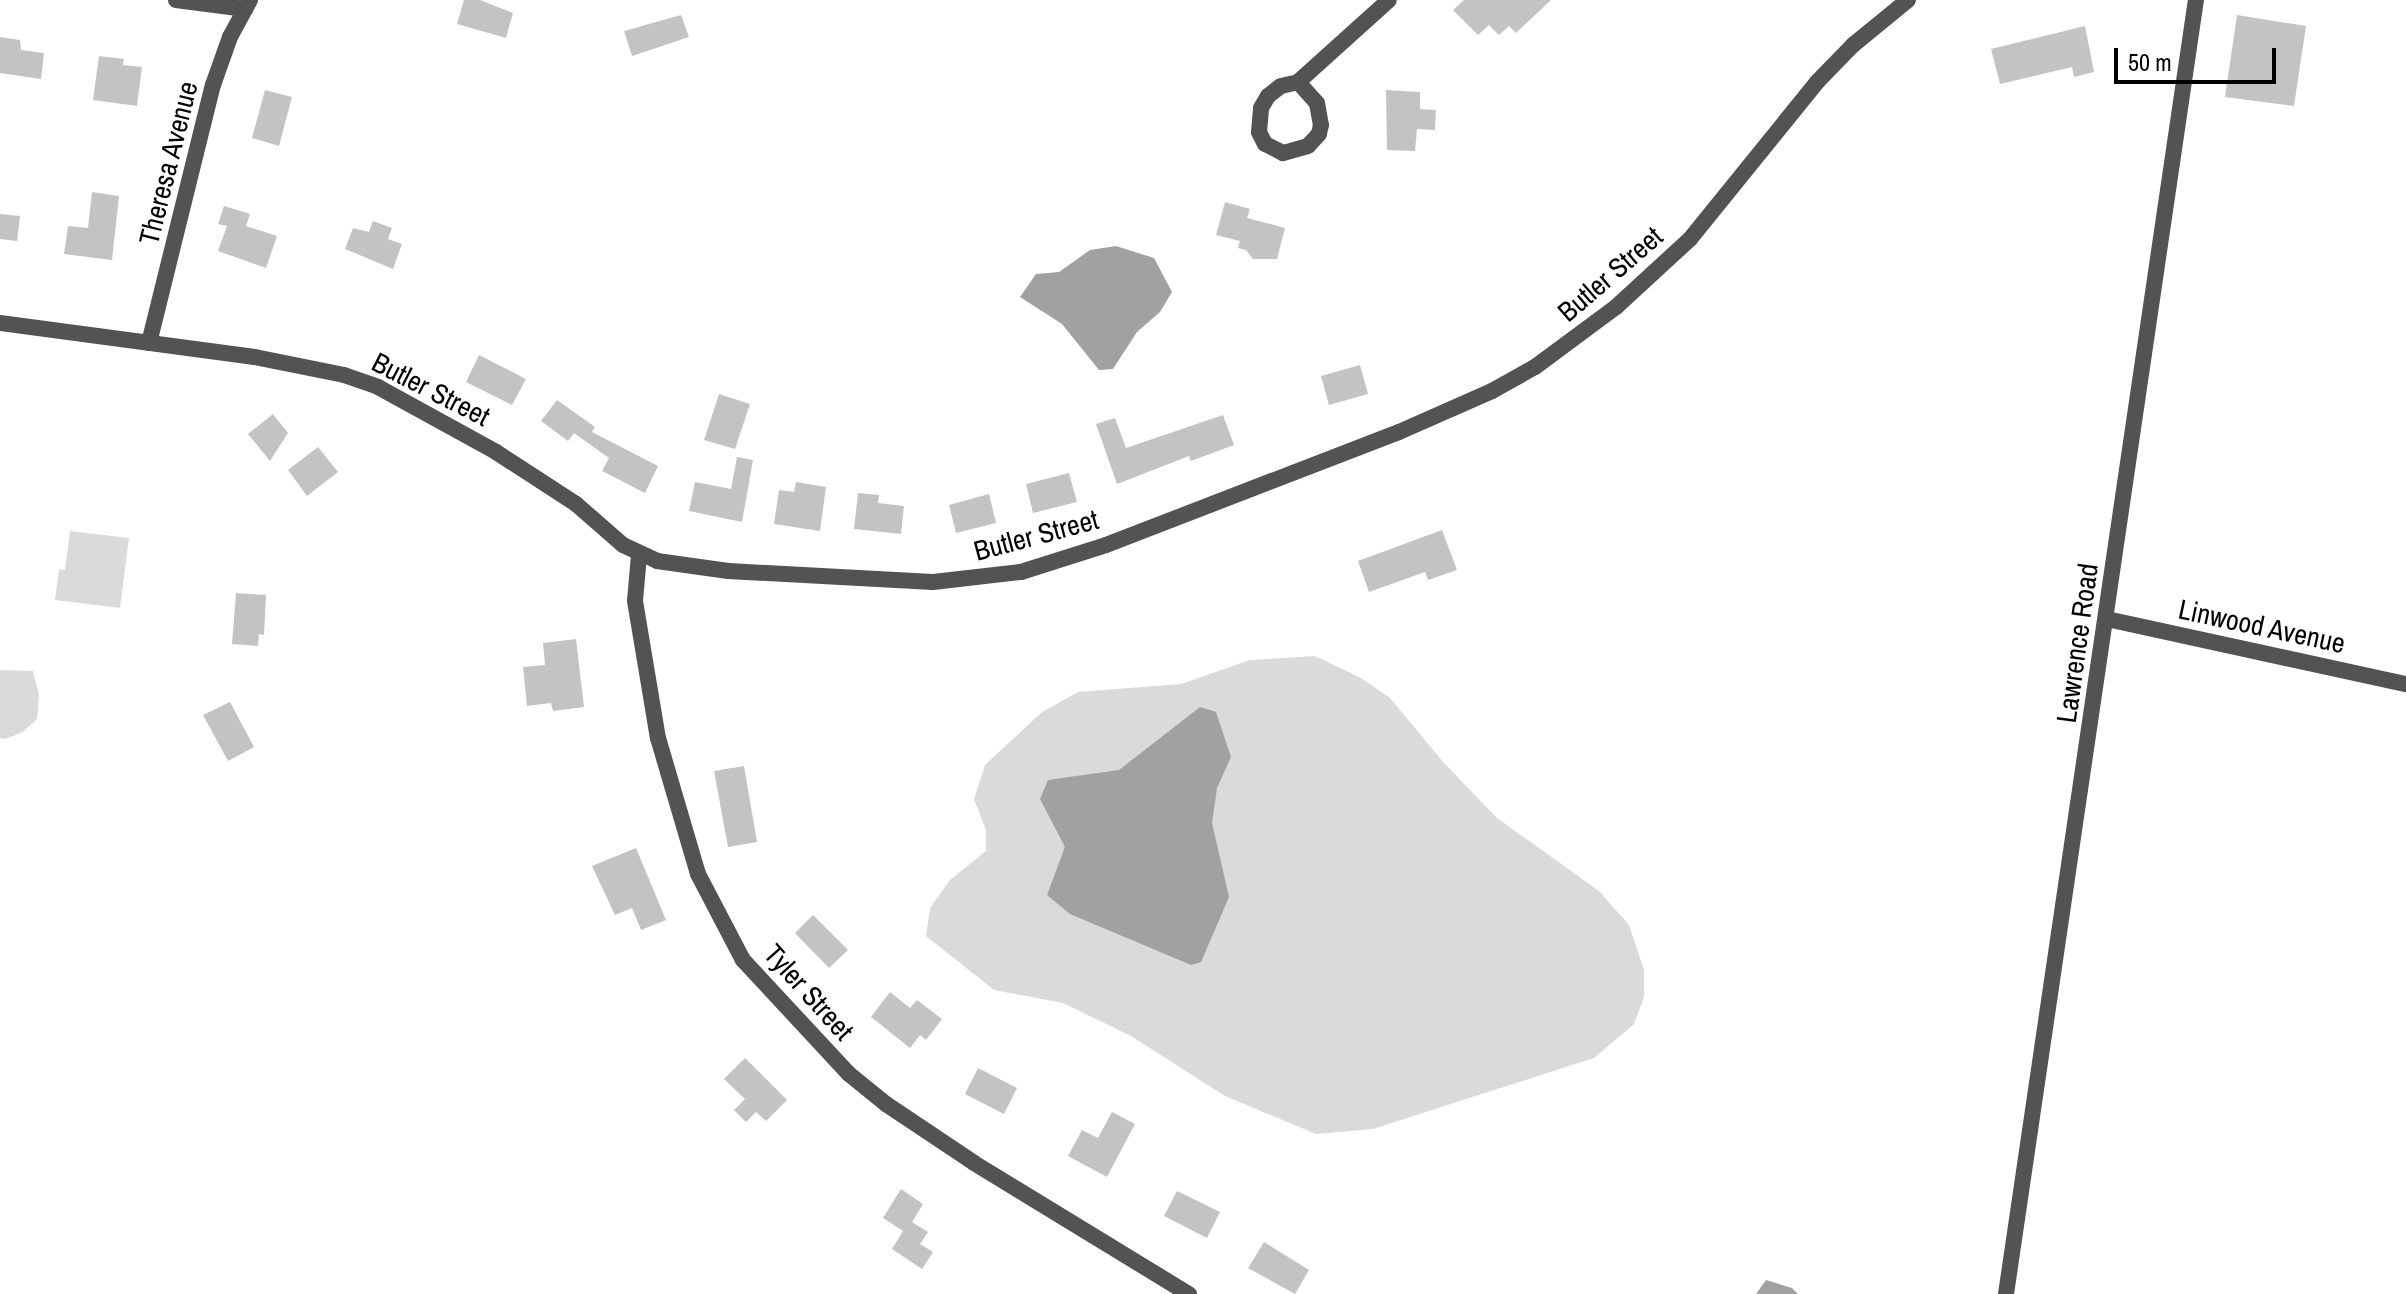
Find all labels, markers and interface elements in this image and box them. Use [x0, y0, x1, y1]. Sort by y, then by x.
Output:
scale bar [2118, 32, 2280, 82]
text: 50 m [2128, 46, 2172, 78]
street label: Theresa Avenue [131, 77, 205, 249]
street label: Butler Street [1551, 219, 1669, 329]
street label: Butler Street [367, 345, 495, 433]
street label: Butler Street [970, 502, 1102, 568]
street label: Lawrence Road [2049, 561, 2105, 725]
street label: Linwood Avenue [2175, 592, 2349, 660]
street label: Tyler Street [757, 937, 861, 1047]

